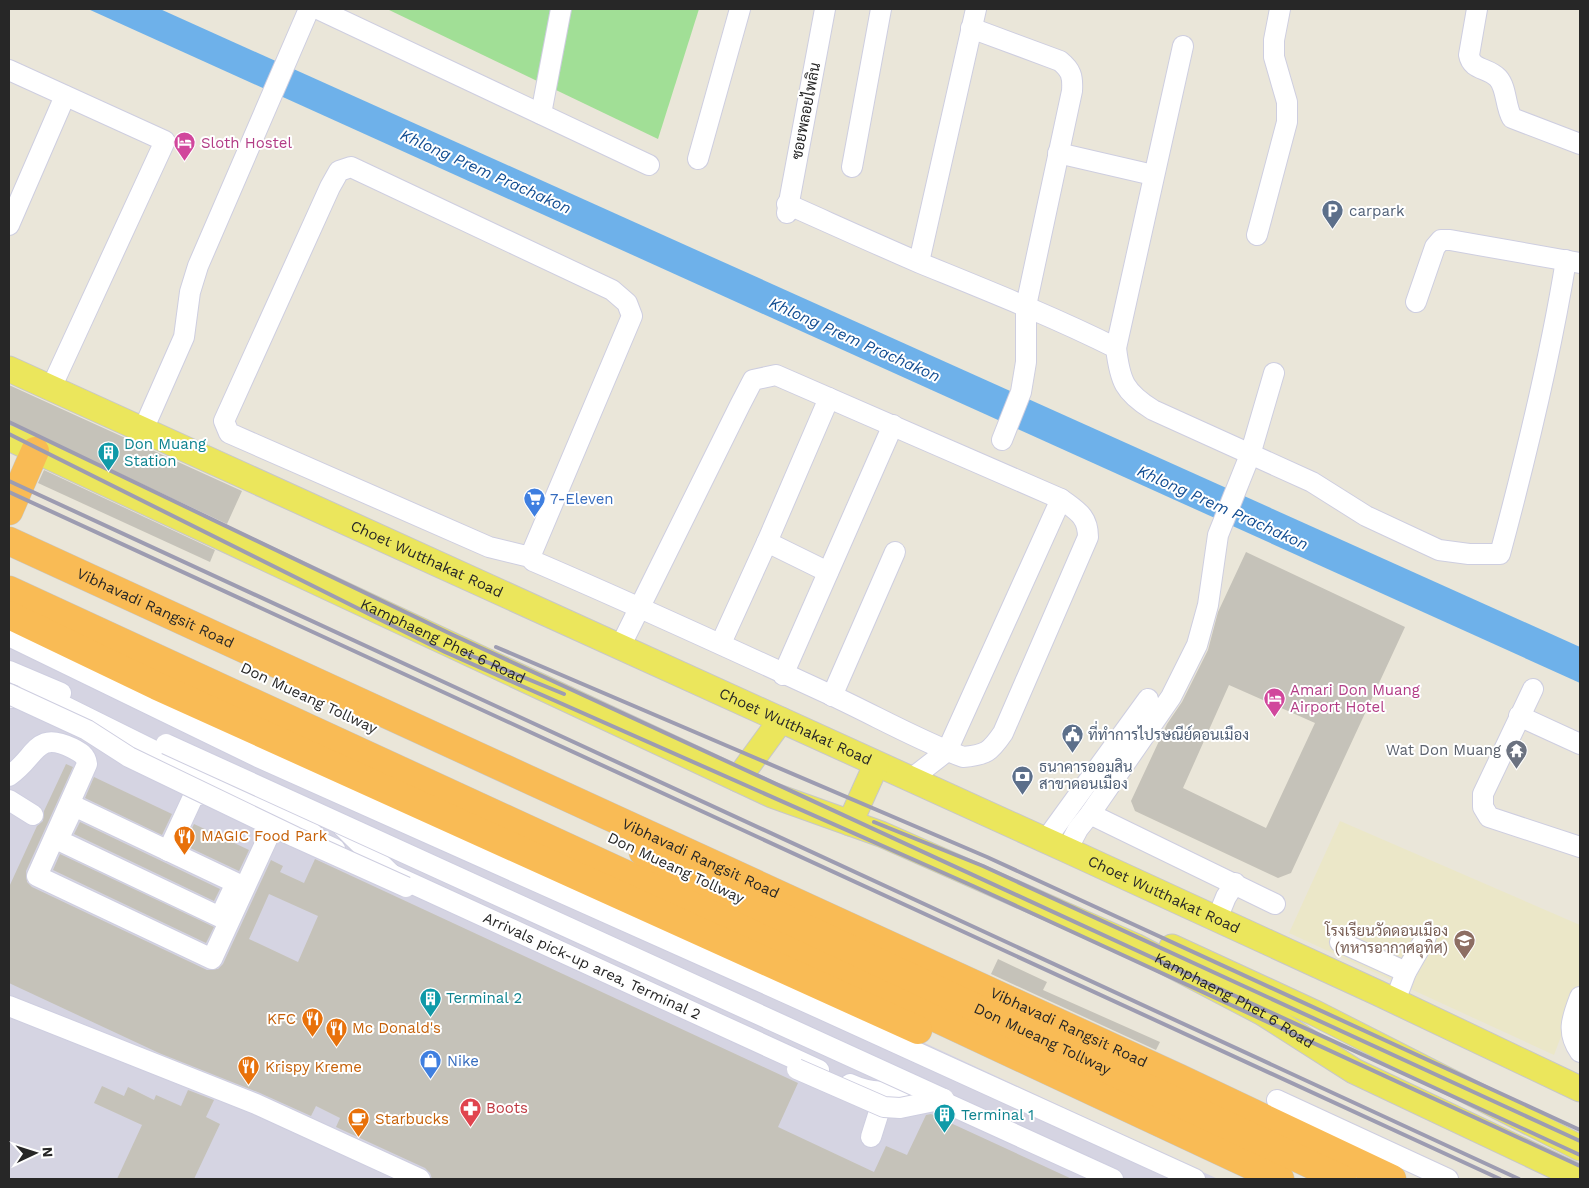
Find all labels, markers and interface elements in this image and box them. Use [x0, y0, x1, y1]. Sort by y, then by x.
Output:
street label: ซอยพลอยไพลิน [787, 61, 824, 161]
water label: Khlong Prem Prachakon [397, 125, 574, 218]
hotel icon: Sloth Hostel [173, 131, 197, 162]
place label: Sloth Hostel [201, 134, 292, 152]
parking icon: carpark [1321, 199, 1345, 230]
place label: carpark [1349, 202, 1405, 220]
water label: Khlong Prem Prachakon [766, 293, 943, 386]
place label: Don Muang Station [124, 435, 206, 470]
building icon: Don Muang Station [96, 441, 120, 472]
water label: Khlong Prem Prachakon [1134, 461, 1311, 554]
supermarket icon: 7-Eleven [522, 487, 546, 518]
place label: 7-Eleven [550, 490, 614, 508]
street label: Choet Wutthakat Road [348, 517, 506, 601]
street label: Vibhavadi Rangsit Road [74, 564, 237, 652]
street label: Kamphaeng Phet 6 Road [358, 595, 528, 687]
street label: Don Mueang Tollway [238, 658, 380, 738]
place label: Amari Don Muang Airport Hotel [1290, 681, 1420, 716]
street label: Choet Wutthakat Road [716, 684, 875, 769]
hotel icon: Amari Don Muang Airport Hotel [1262, 687, 1286, 718]
place label: ที่ทำการไปรษณีย์ดอนเมือง [1088, 720, 1249, 744]
public building icon: ที่ทำการไปรษณีย์ดอนเมือง [1060, 723, 1084, 754]
temple icon: Wat Don Muang [1505, 738, 1529, 769]
place label: Wat Don Muang [1386, 741, 1501, 759]
place label: ธนาคารออมสิน สาขาดอนเมือง [1039, 758, 1133, 793]
bank icon: ธนาคารออมสิน สาขาดอนเมือง [1011, 764, 1035, 795]
street label: Vibhavadi Rangsit Road [619, 815, 782, 902]
restaurant icon: MAGIC Food Park [173, 824, 197, 855]
place label: MAGIC Food Park [201, 827, 328, 845]
street label: Don Mueang Tollway [605, 828, 747, 908]
street label: Choet Wutthakat Road [1085, 852, 1243, 937]
street label: Arrivals pick-up area, Terminal 2 [480, 908, 704, 1024]
place label: โรงเรียนวัดดอนเมือง (ทหารอากาศอุทิศ) [1324, 921, 1448, 959]
school or university icon: โรงเรียนวัดดอนเมือง (ทหารอากาศอุทิศ) [1452, 928, 1476, 959]
street label: Kamphaeng Phet 6 Road [1151, 949, 1317, 1052]
street label: Vibhavadi Rangsit Road [987, 984, 1150, 1071]
building icon: Terminal 2 [418, 986, 442, 1017]
place label: Terminal 2 [446, 989, 523, 1007]
street label: Don Mueang Tollway [971, 999, 1114, 1079]
restaurant icon: KFC [300, 1007, 324, 1038]
place label: KFC [267, 1010, 296, 1028]
restaurant icon: Mc Donald's [324, 1016, 348, 1047]
place label: Mc Donald's [352, 1019, 441, 1037]
shop icon: Nike [419, 1049, 443, 1080]
place label: Nike [447, 1052, 479, 1070]
restaurant icon: Krispy Kreme [237, 1055, 261, 1086]
place label: Krispy Kreme [265, 1058, 362, 1076]
pharmacy icon: Boots [458, 1096, 482, 1127]
place label: Boots [486, 1099, 528, 1117]
building icon: Terminal 1 [933, 1103, 957, 1134]
place label: Terminal 1 [961, 1106, 1034, 1124]
cafe icon: Starbucks [347, 1107, 371, 1138]
place label: Starbucks [375, 1110, 449, 1128]
north arrow [10, 1128, 60, 1178]
text: N [40, 1146, 56, 1158]

